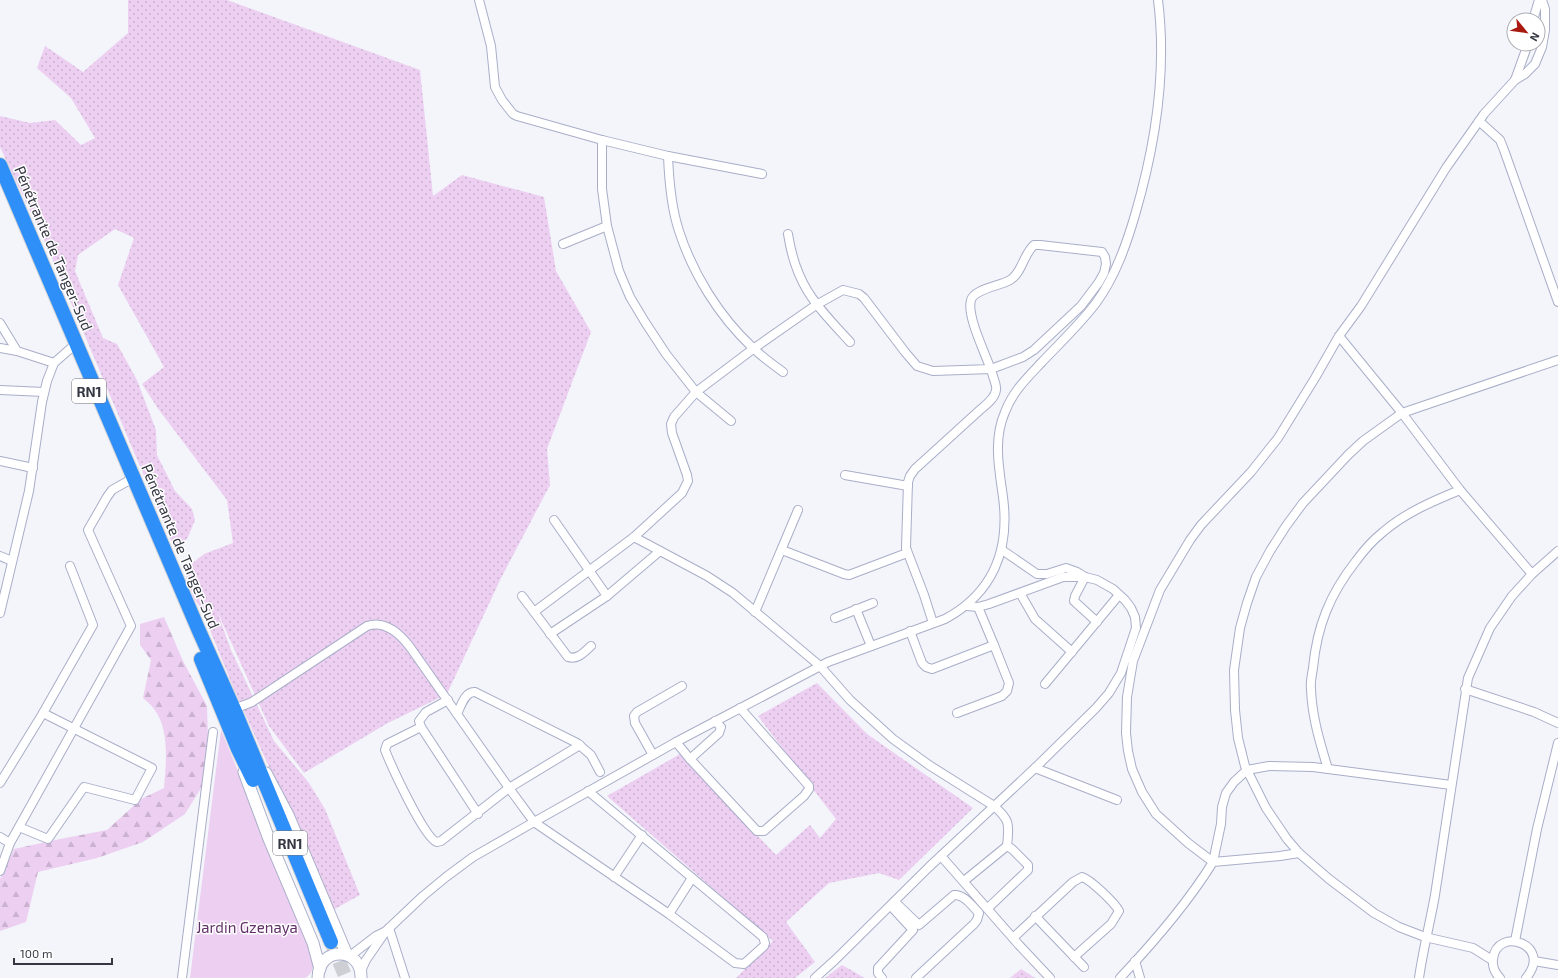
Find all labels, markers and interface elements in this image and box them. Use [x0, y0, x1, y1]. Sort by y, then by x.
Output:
north arrow [1506, 12, 1546, 52]
text: N [1528, 30, 1543, 44]
street label: Pénétrante de Tanger-Sud [11, 163, 97, 333]
road number: RN1 [72, 379, 106, 403]
street label: Pénétrante de Tanger-Sud [138, 461, 224, 631]
road number: RN1 [273, 831, 307, 855]
park label: Jardin Gzenaya [196, 918, 298, 936]
scale bar [14, 940, 112, 966]
text: 100 m [20, 946, 52, 960]

